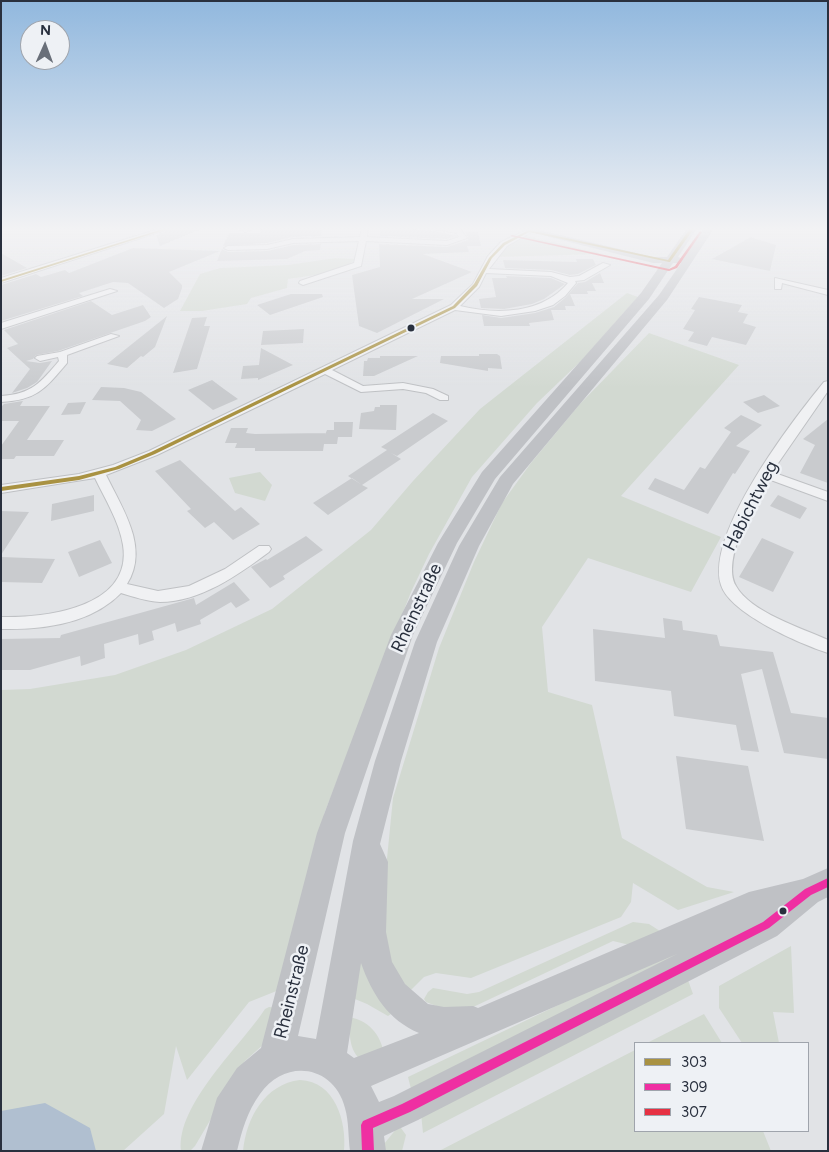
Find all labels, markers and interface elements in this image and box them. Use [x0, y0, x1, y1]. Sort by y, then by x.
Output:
north arrow [20, 20, 70, 70]
text: N [40, 22, 51, 39]
unlabelled marker [406, 323, 416, 333]
street label: Habichtweg [719, 457, 783, 555]
street label: Rheinstraße [387, 560, 447, 656]
unlabelled marker [778, 906, 788, 916]
street label: Rheinstraße [270, 943, 314, 1041]
legend [634, 1042, 809, 1132]
text: 303 [681, 1053, 707, 1071]
text: 309 [681, 1078, 707, 1096]
text: 307 [681, 1103, 707, 1121]

